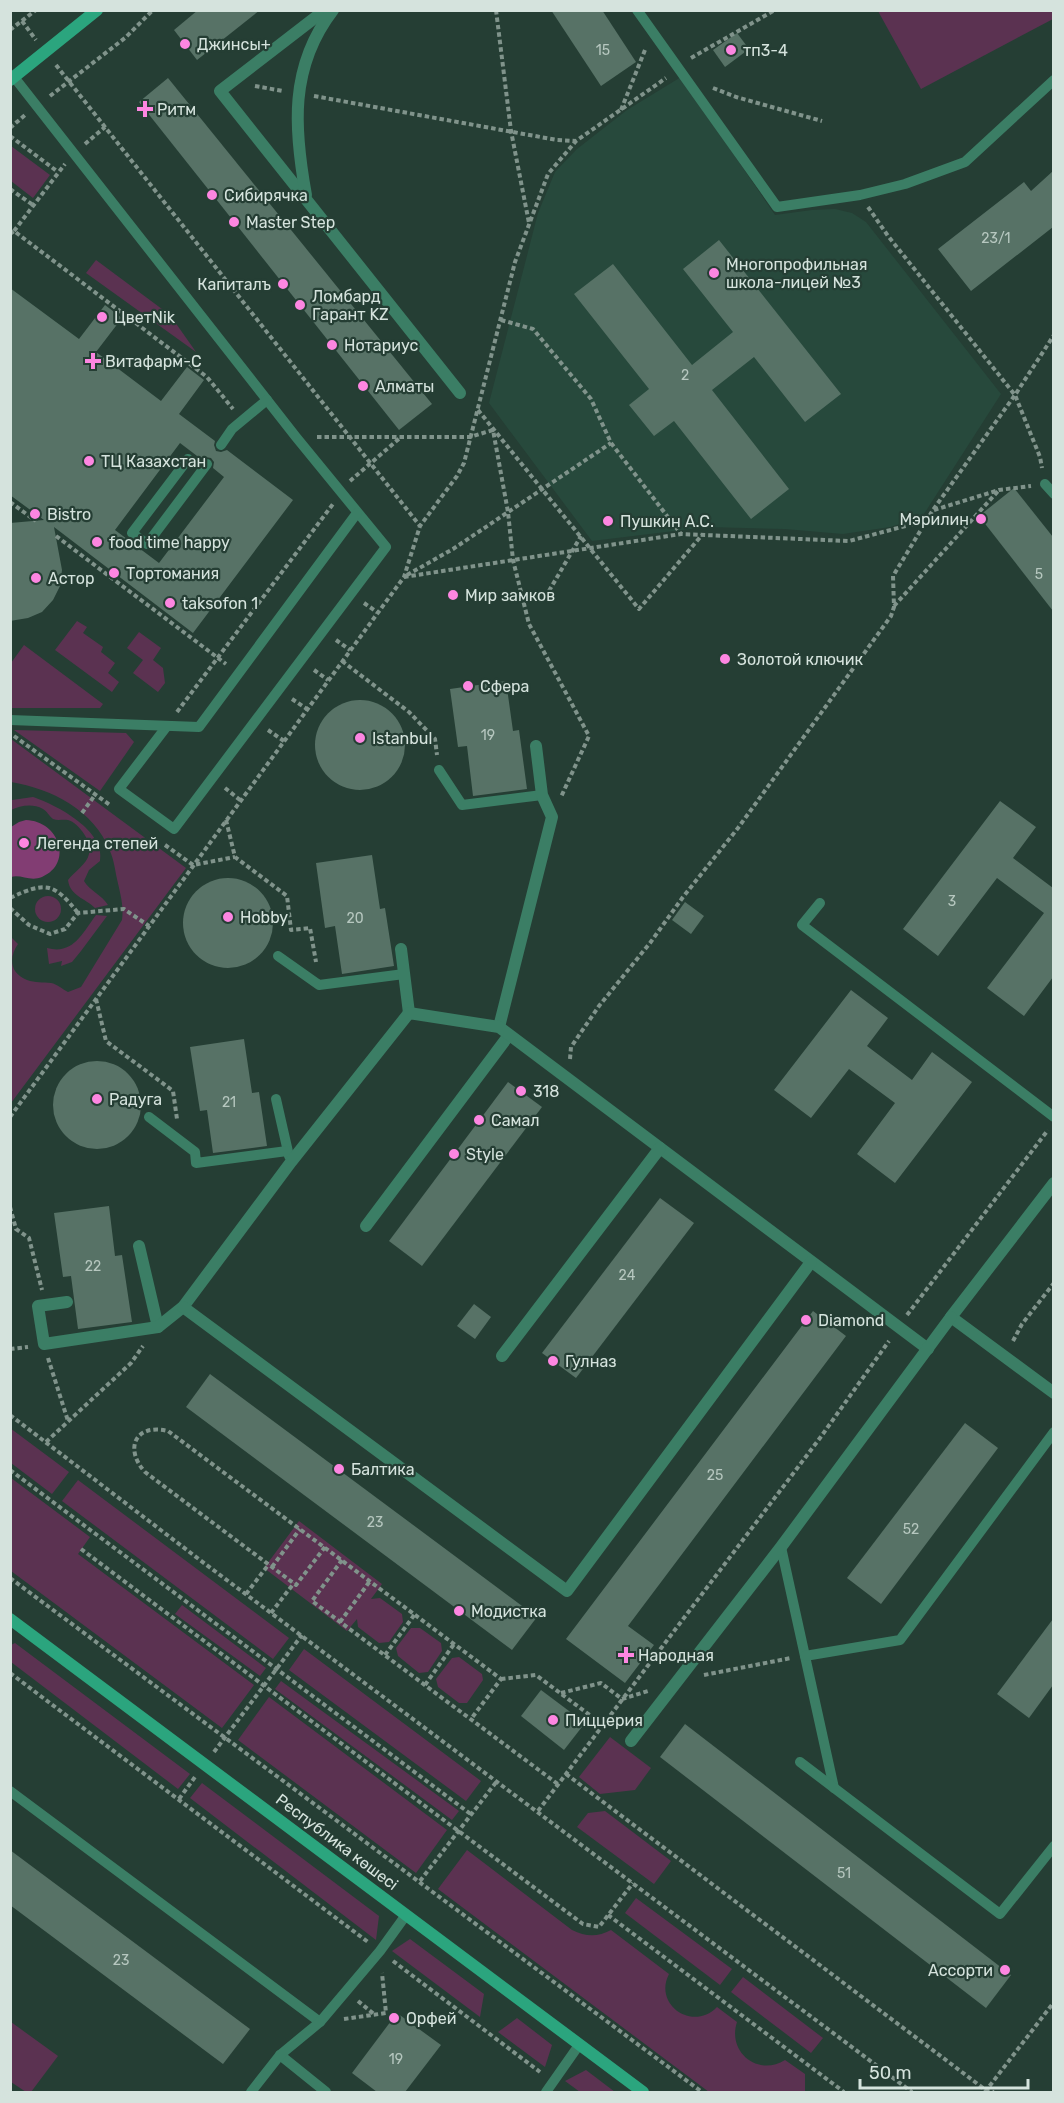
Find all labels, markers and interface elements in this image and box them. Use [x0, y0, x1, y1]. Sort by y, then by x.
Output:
place label: Джинсы+ [197, 35, 271, 54]
marker: Джинсы+ [178, 37, 192, 51]
place label: тп3-4 [743, 41, 788, 60]
house number: 15 [596, 42, 610, 59]
marker: тп3-4 [724, 43, 738, 57]
place label: Ритм [157, 100, 196, 119]
marker: Ритм [138, 102, 152, 116]
place label: Сибирячка [224, 186, 308, 205]
marker: Сибирячка [205, 188, 219, 202]
place label: Master Step [246, 213, 335, 232]
marker: Master Step [227, 215, 241, 229]
house number: 23/1 [981, 230, 1011, 247]
place label: Многопрофильная школа-лицей №3 [726, 255, 868, 292]
marker: Многопрофильная школа-лицей №3 [707, 266, 721, 280]
place label: Капиталъ [197, 275, 271, 294]
marker: Капиталъ [276, 277, 290, 291]
place label: Ломбард Гарант KZ [312, 287, 389, 324]
marker: Ломбард Гарант KZ [293, 298, 307, 312]
place label: ЦветNik [114, 308, 176, 327]
marker: ЦветNik [95, 310, 109, 324]
place label: Нотариус [344, 336, 418, 355]
marker: Нотариус [325, 338, 339, 352]
place label: Витафарм-С [105, 352, 202, 371]
marker: Витафарм-С [86, 354, 100, 368]
house number: 2 [681, 367, 689, 384]
place label: Алматы [375, 377, 434, 396]
marker: Алматы [356, 379, 370, 393]
place label: ТЦ Казахстан [101, 452, 206, 471]
marker: ТЦ Казахстан [82, 454, 96, 468]
place label: Bistro [47, 505, 91, 524]
marker: Bistro [28, 507, 42, 521]
place label: Мэрилин [899, 510, 969, 529]
place label: Пушкин А.С. [620, 512, 714, 531]
marker: Мэрилин [974, 512, 988, 526]
marker: Пушкин А.С. [601, 514, 615, 528]
place label: food time happy [109, 533, 230, 552]
marker: food time happy [90, 535, 104, 549]
place label: Тортомания [126, 564, 219, 583]
marker: Тортомания [107, 566, 121, 580]
house number: 5 [1035, 566, 1043, 583]
place label: Астор [48, 569, 94, 588]
marker: Астор [29, 571, 43, 585]
place label: Мир замков [465, 586, 555, 605]
marker: Мир замков [446, 588, 460, 602]
place label: taksofon 1 [182, 594, 258, 613]
marker: taksofon 1 [163, 596, 177, 610]
place label: Золотой ключик [737, 650, 864, 669]
marker: Золотой ключик [718, 652, 732, 666]
place label: Сфера [480, 677, 529, 696]
marker: Сфера [461, 679, 475, 693]
house number: 19 [481, 727, 495, 744]
place label: Istanbul [372, 729, 432, 748]
marker: Istanbul [353, 731, 367, 745]
place label: Легенда степей [36, 834, 158, 853]
marker: Легенда степей [17, 836, 31, 850]
house number: 3 [948, 893, 956, 910]
place label: Hobby [240, 908, 288, 927]
marker: Hobby [221, 910, 235, 924]
house number: 20 [346, 910, 364, 927]
place label: 318 [533, 1082, 559, 1101]
marker: 318 [514, 1084, 528, 1098]
place label: Радуга [109, 1090, 162, 1109]
marker: Радуга [90, 1092, 104, 1106]
house number: 21 [222, 1094, 236, 1111]
place label: Самал [491, 1111, 540, 1130]
marker: Самал [472, 1113, 486, 1127]
place label: Style [466, 1145, 504, 1164]
marker: Style [447, 1147, 461, 1161]
house number: 22 [85, 1258, 101, 1275]
house number: 24 [619, 1267, 636, 1284]
place label: Diamond [818, 1311, 884, 1330]
marker: Diamond [799, 1313, 813, 1327]
place label: Гулназ [565, 1352, 616, 1371]
marker: Гулназ [546, 1354, 560, 1368]
place label: Балтика [351, 1460, 415, 1479]
marker: Балтика [332, 1462, 346, 1476]
house number: 25 [707, 1467, 723, 1484]
house number: 23 [367, 1514, 383, 1531]
house number: 52 [903, 1521, 919, 1538]
place label: Модистка [471, 1602, 547, 1621]
marker: Модистка [452, 1604, 466, 1618]
place label: Народная [638, 1646, 714, 1665]
marker: Народная [619, 1648, 633, 1662]
place label: Пиццерия [565, 1711, 643, 1730]
marker: Пиццерия [546, 1713, 560, 1727]
street label: Республика көшесі [272, 1790, 402, 1894]
house number: 51 [837, 1865, 851, 1882]
house number: 23 [113, 1952, 129, 1969]
place label: Ассорти [928, 1961, 993, 1980]
marker: Ассорти [998, 1963, 1012, 1977]
place label: Орфей [406, 2009, 457, 2028]
marker: Орфей [387, 2011, 401, 2025]
house number: 19 [389, 2051, 403, 2068]
scale bar [860, 2052, 1028, 2090]
text: 50 m [869, 2062, 912, 2084]

